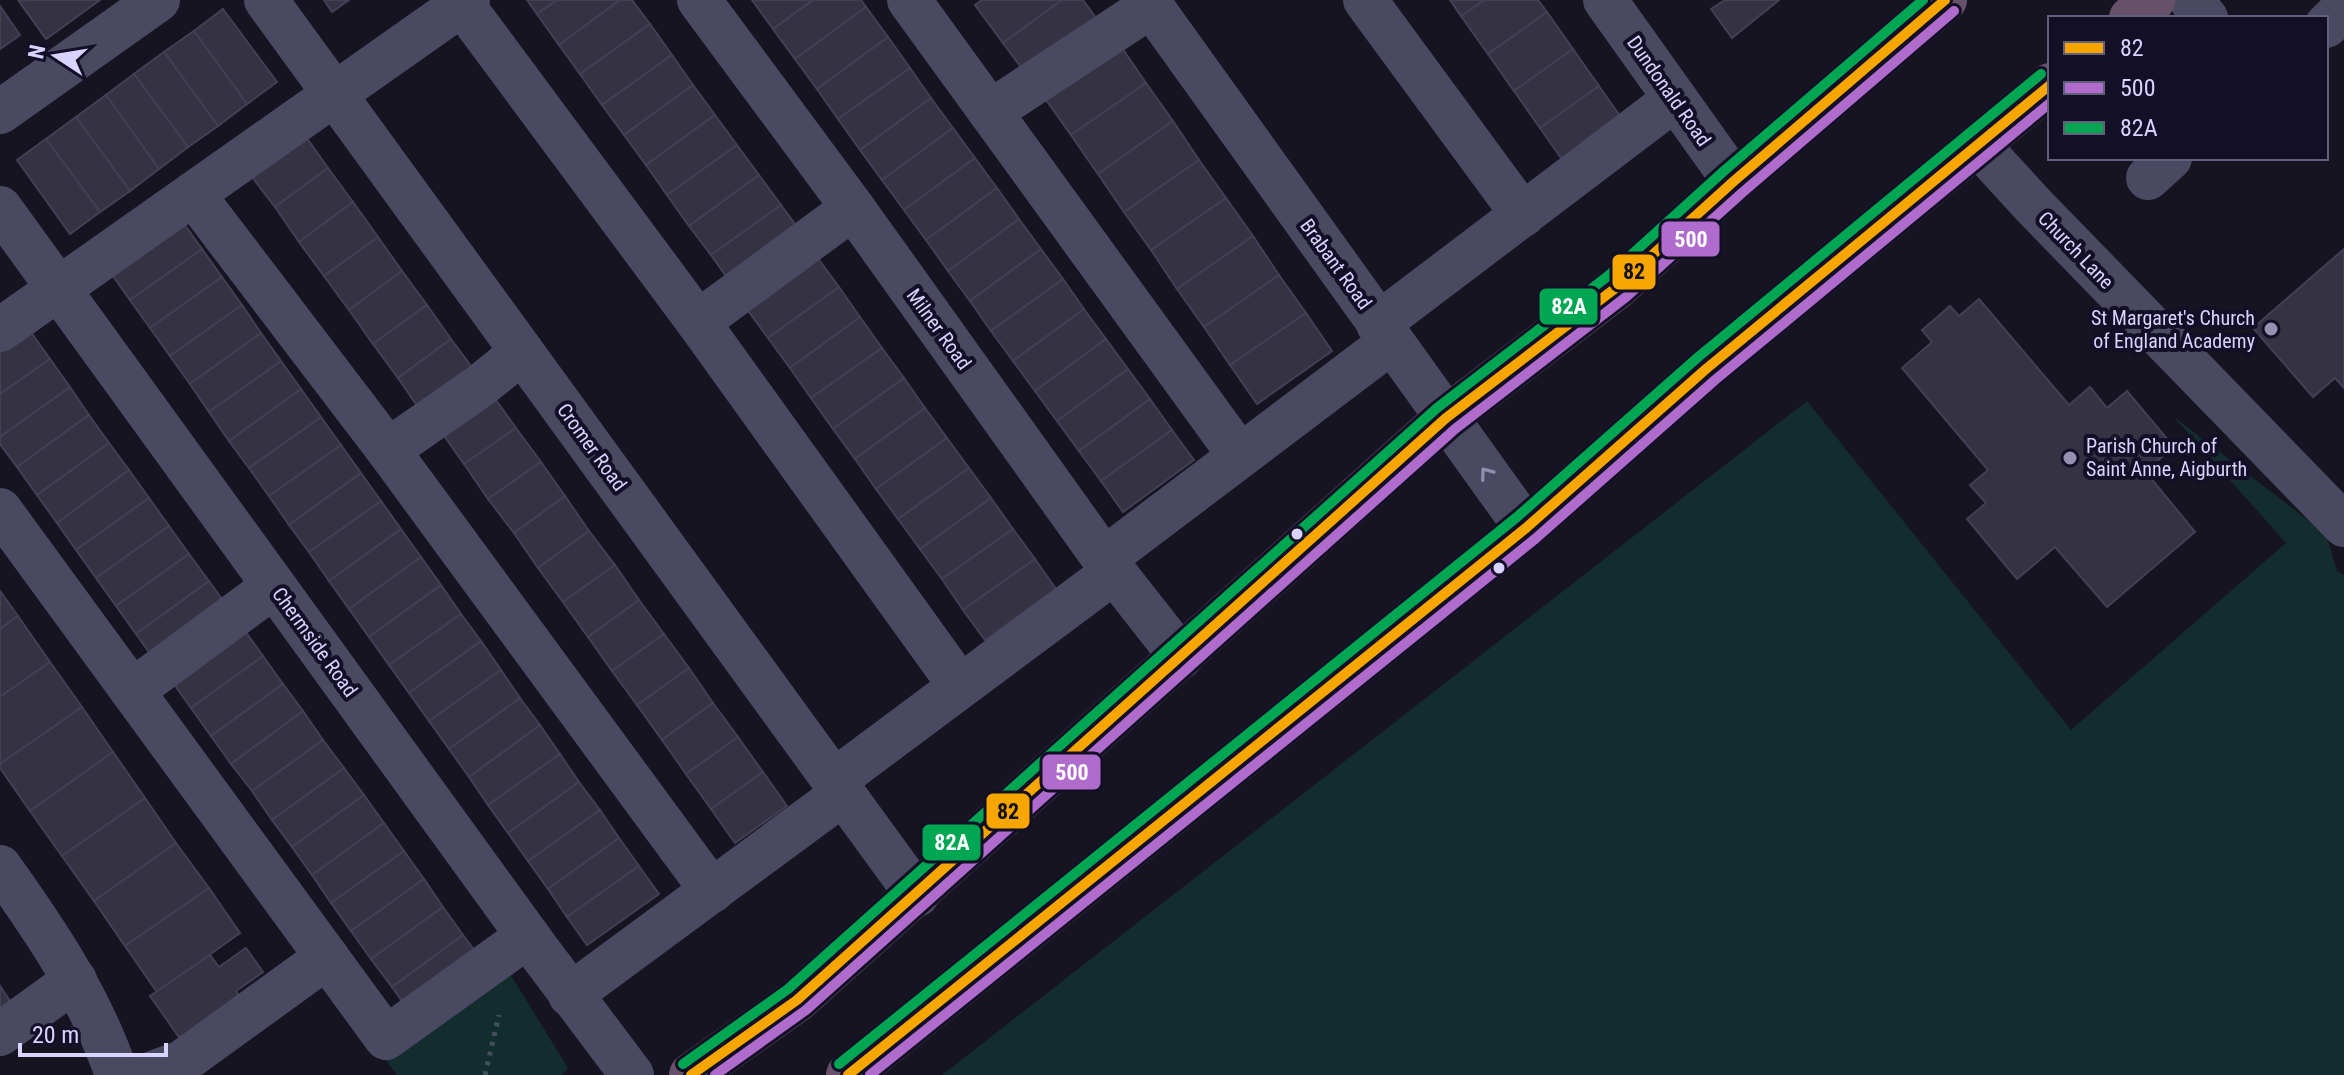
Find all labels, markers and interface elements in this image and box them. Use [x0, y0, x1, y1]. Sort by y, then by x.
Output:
north arrow [16, 16, 96, 96]
legend [2048, 16, 2328, 160]
street label: Dundonald Road [1622, 31, 1716, 151]
text: 82 [2120, 34, 2144, 62]
text: N [23, 43, 51, 61]
text: 500 [2120, 74, 2156, 102]
text: 82A [2120, 114, 2158, 142]
street label: Church Lane [2033, 206, 2119, 294]
street label: Brabant Road [1295, 214, 1377, 314]
line badge: 500 [1660, 220, 1721, 258]
text: 500 [1674, 227, 1708, 252]
line badge: 82 [1611, 253, 1657, 291]
text: 82 [1623, 259, 1645, 284]
street label: Milner Road [902, 284, 976, 374]
line badge: 82A [1538, 287, 1599, 326]
text: 82A [1551, 294, 1587, 319]
place label: St Margaret's Church of England Academy [2091, 306, 2255, 353]
marker: St Margaret's Church of England Academy [2262, 320, 2280, 338]
street label: Cromer Road [552, 398, 632, 496]
place label: Parish Church of Saint Anne, Aigburth [2086, 434, 2247, 481]
marker: Parish Church of Saint Anne, Aigburth [2061, 449, 2079, 467]
one-way arrow [1481, 467, 1496, 482]
unlabelled marker [1289, 526, 1305, 542]
unlabelled marker [1491, 560, 1507, 576]
street label: Chermside Road [267, 583, 363, 701]
line badge: 500 [1041, 753, 1102, 791]
text: 500 [1055, 760, 1089, 785]
line badge: 82 [985, 792, 1031, 830]
text: 82 [997, 799, 1019, 824]
line badge: 82A [921, 823, 982, 862]
text: 82A [934, 830, 970, 855]
scale bar [20, 1007, 166, 1057]
text: 20 m [32, 1021, 79, 1049]

